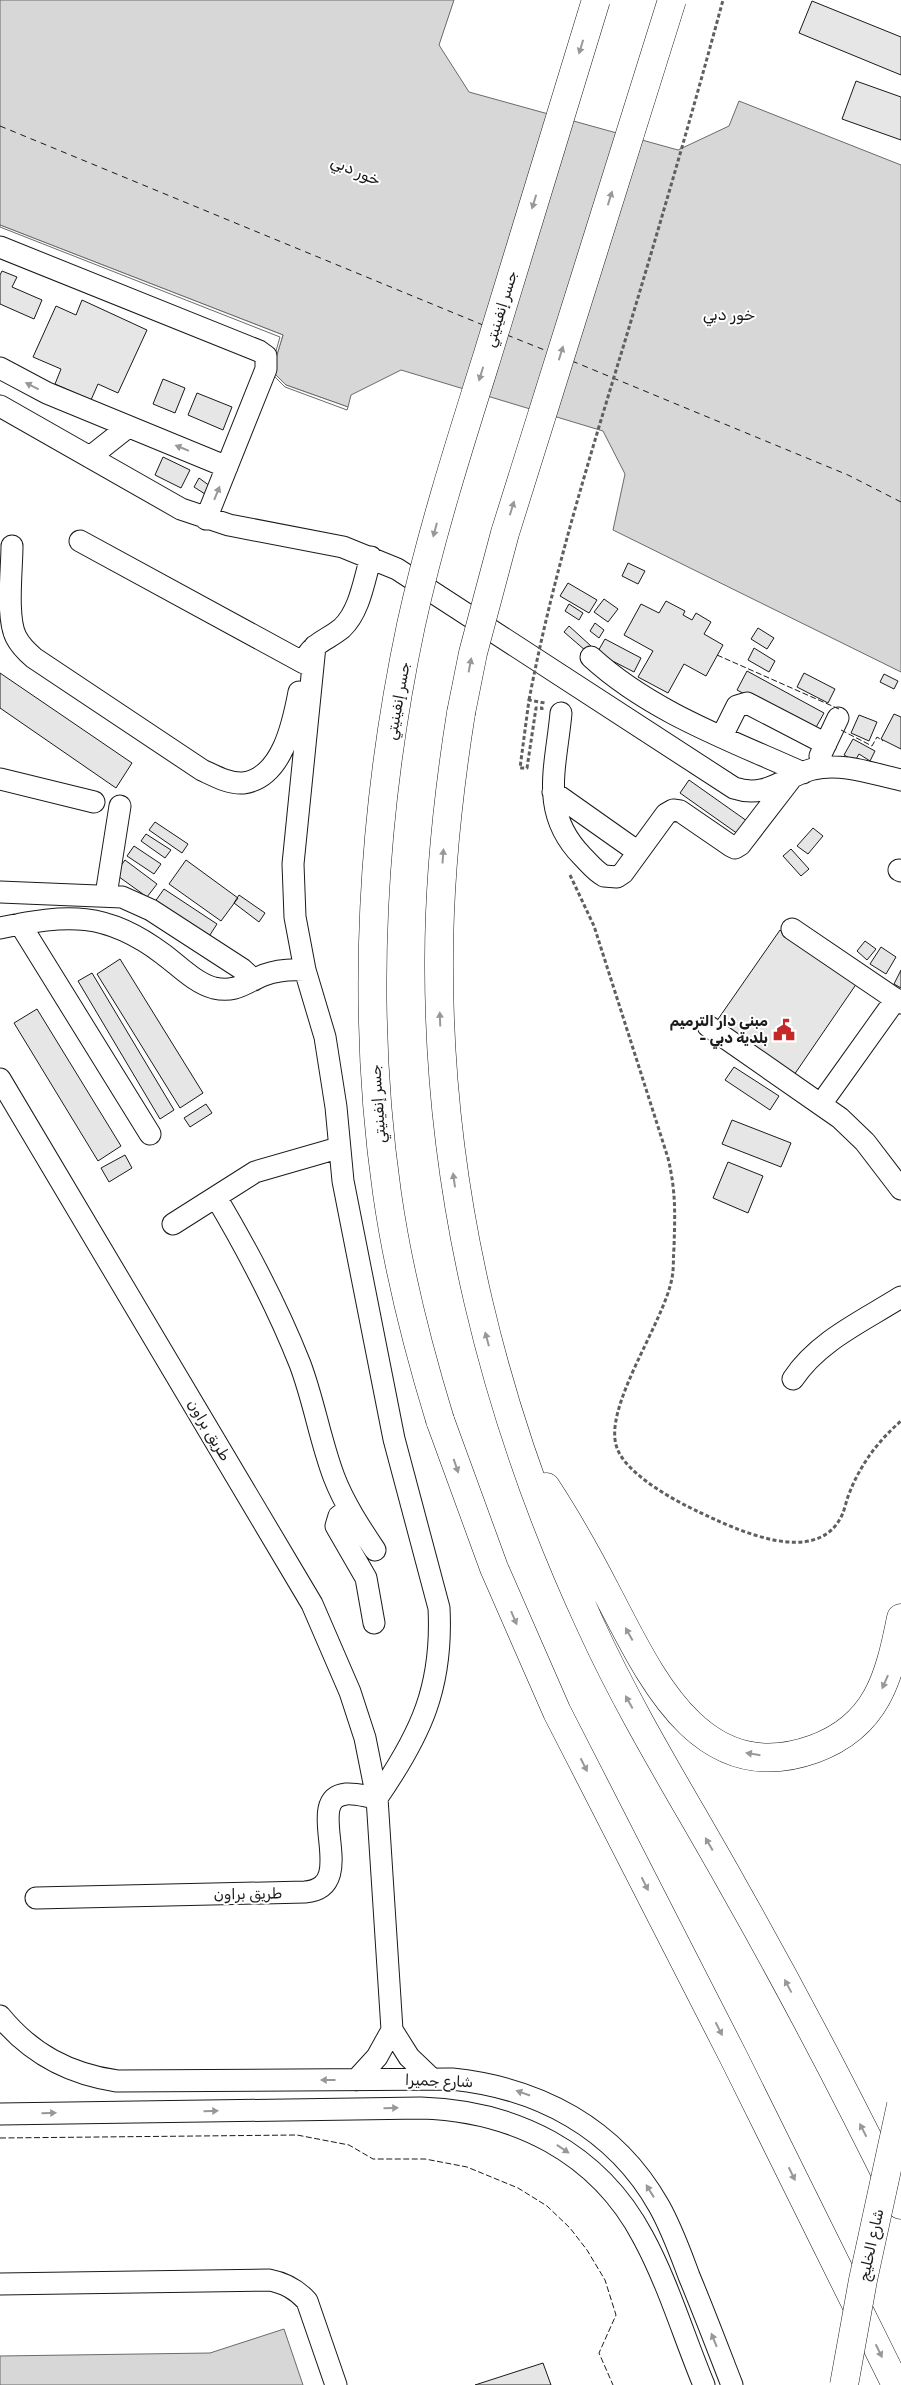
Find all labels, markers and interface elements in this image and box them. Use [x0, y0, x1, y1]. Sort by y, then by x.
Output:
one-way arrow [577, 39, 585, 54]
water label: خور دبي [327, 151, 384, 192]
one-way arrow [606, 191, 614, 206]
one-way arrow [529, 195, 537, 210]
street label: جسر إنفينيتي [481, 269, 524, 350]
water label: خور دبي [703, 305, 755, 327]
one-way arrow [558, 346, 565, 361]
one-way arrow [477, 367, 485, 382]
one-way arrow [25, 382, 39, 390]
one-way arrow [175, 444, 189, 452]
one-way arrow [213, 485, 221, 500]
one-way arrow [509, 501, 517, 516]
one-way arrow [430, 522, 438, 537]
one-way arrow [467, 657, 475, 673]
street label: جسر إنفينيتي [382, 661, 417, 742]
one-way arrow [440, 848, 448, 864]
one-way arrow [436, 1010, 444, 1026]
place label: مبنى دار الترميم - بلدية دبي [669, 1012, 768, 1050]
public building icon: مبنى دار الترميم - بلدية دبي [771, 1017, 797, 1043]
street label: جسر إنفينيتي [366, 1064, 393, 1144]
one-way arrow [450, 1172, 458, 1188]
one-way arrow [482, 1332, 490, 1347]
street label: طريق براون [183, 1396, 234, 1465]
one-way arrow [453, 1459, 460, 1474]
one-way arrow [511, 1611, 519, 1625]
one-way arrow [625, 1627, 633, 1642]
one-way arrow [880, 1675, 888, 1689]
one-way arrow [625, 1695, 633, 1710]
one-way arrow [744, 1750, 760, 1758]
one-way arrow [580, 1758, 588, 1772]
one-way arrow [705, 1837, 714, 1850]
one-way arrow [641, 1877, 649, 1891]
street label: طريق براون [214, 1884, 282, 1905]
one-way arrow [784, 1979, 792, 1993]
one-way arrow [715, 2022, 723, 2036]
street label: شارع جميرا [405, 2071, 473, 2093]
one-way arrow [319, 2076, 335, 2084]
one-way arrow [516, 2089, 531, 2097]
one-way arrow [383, 2104, 399, 2112]
one-way arrow [203, 2107, 219, 2115]
one-way arrow [41, 2109, 57, 2117]
one-way arrow [859, 2123, 867, 2137]
one-way arrow [556, 2144, 570, 2154]
one-way arrow [788, 2167, 796, 2181]
one-way arrow [645, 2184, 654, 2198]
street label: شارع الخليج [855, 2207, 889, 2283]
one-way arrow [710, 2333, 718, 2347]
one-way arrow [876, 2344, 884, 2358]

